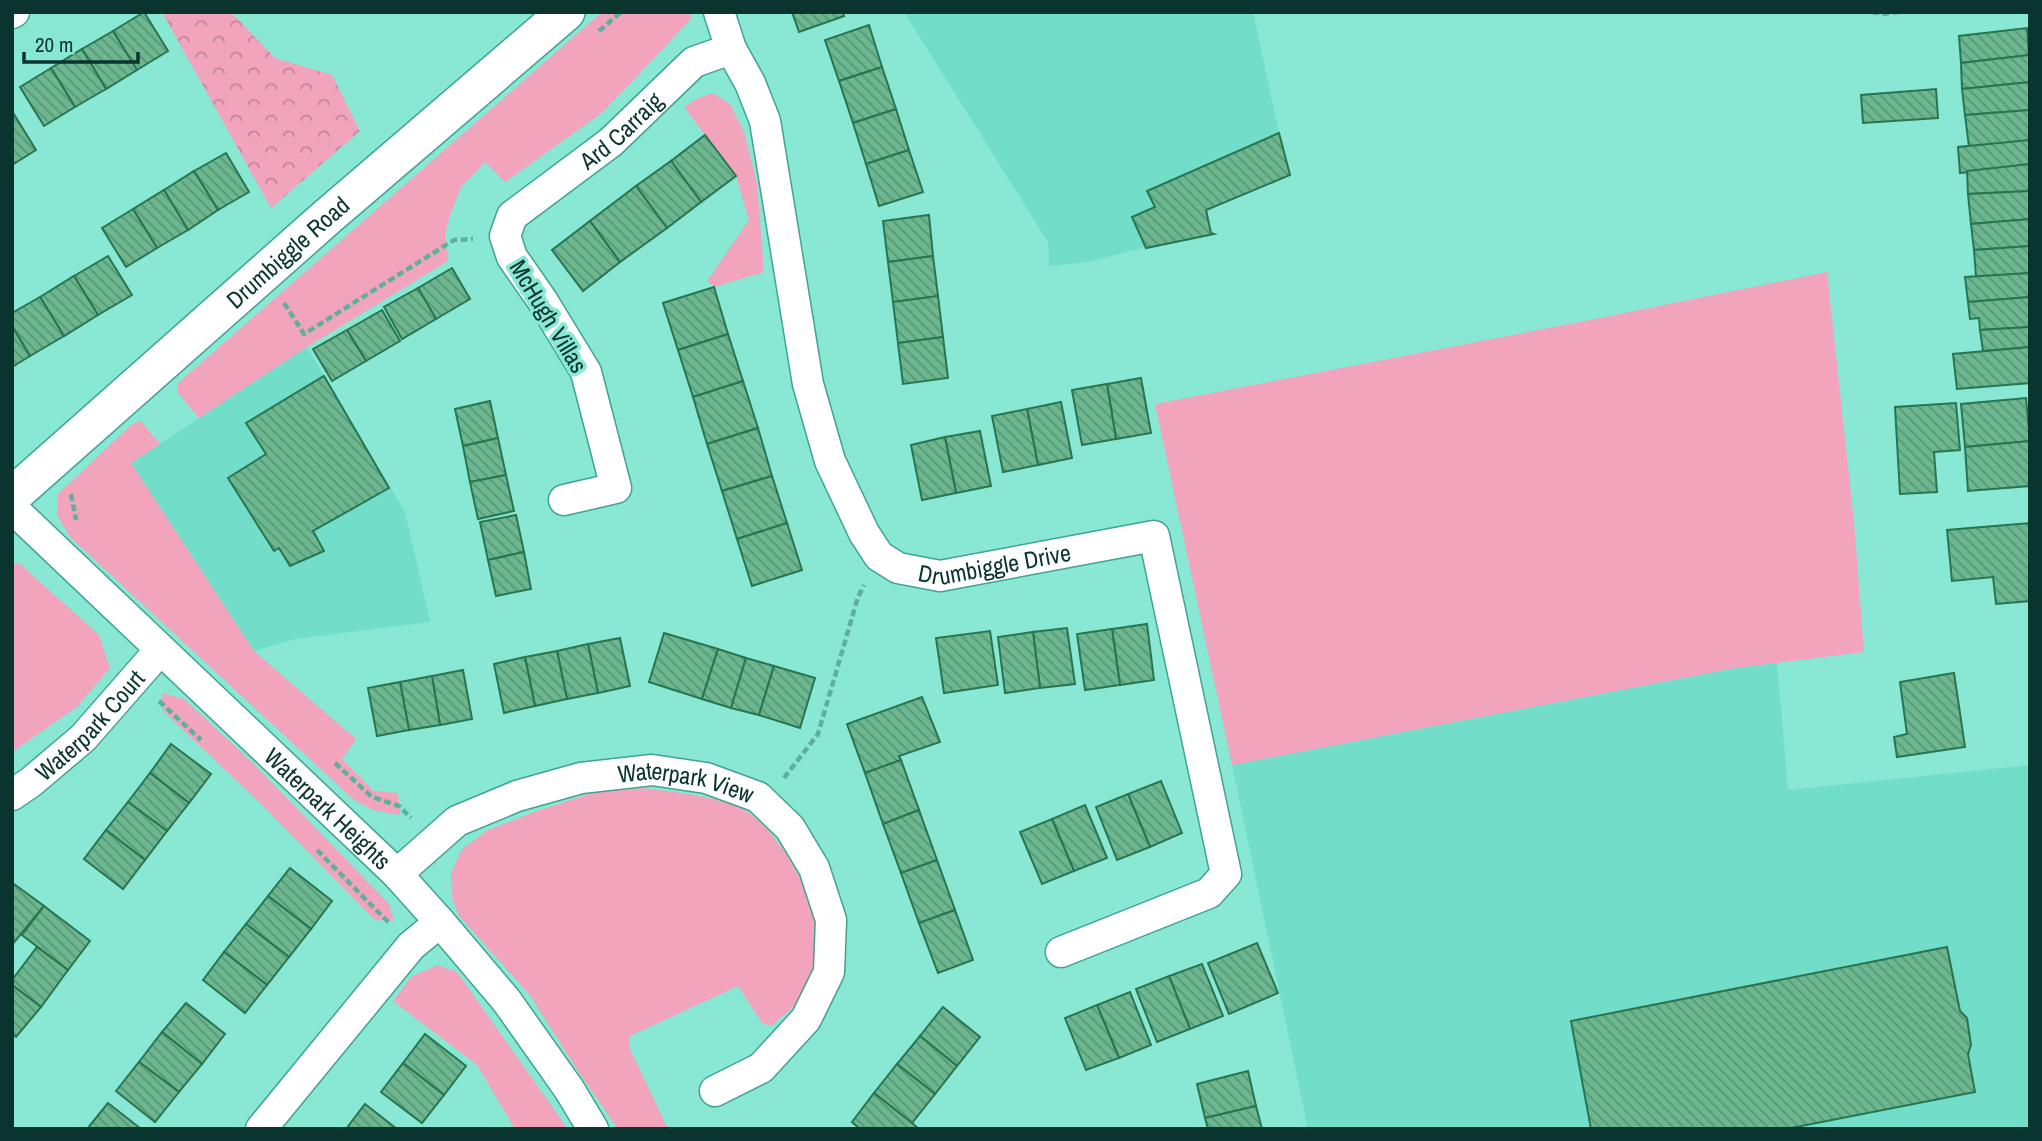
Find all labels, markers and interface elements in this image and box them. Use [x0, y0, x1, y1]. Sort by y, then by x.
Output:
scale bar [24, 21, 138, 65]
text: 20 m [35, 30, 73, 59]
street label: Ard Carraig [572, 85, 670, 177]
street label: Drumbiggle Road [219, 189, 356, 315]
street label: McHugh Villas [503, 254, 595, 378]
street label: Drumbiggle Drive [916, 536, 1073, 592]
street label: Waterpark Court [28, 663, 152, 788]
street label: Waterpark Heights [258, 740, 398, 876]
street label: Waterpark View [616, 754, 759, 810]

